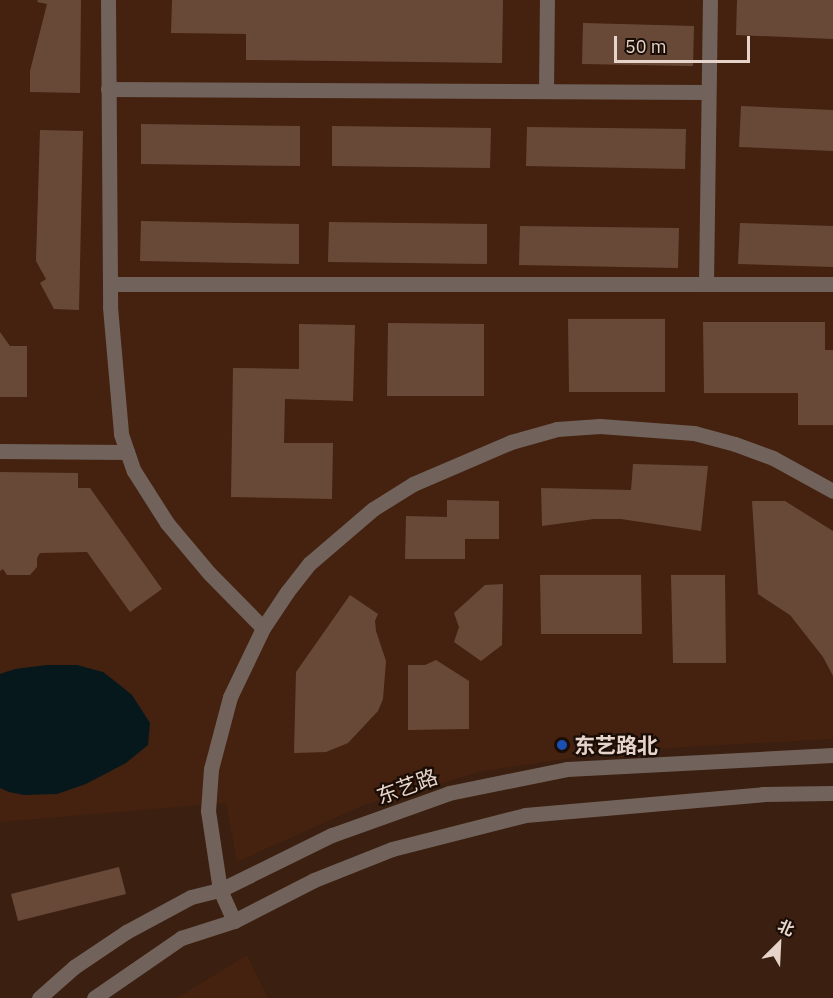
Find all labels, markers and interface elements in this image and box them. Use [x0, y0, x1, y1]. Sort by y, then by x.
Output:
scale bar [617, 24, 754, 62]
text: 50 m [625, 35, 667, 58]
place label: 东艺路北 [574, 732, 658, 758]
marker: 东艺路北 [555, 738, 569, 752]
street label: 东艺路 [373, 763, 441, 809]
north arrow [749, 914, 809, 974]
text: 北 [775, 915, 798, 940]

